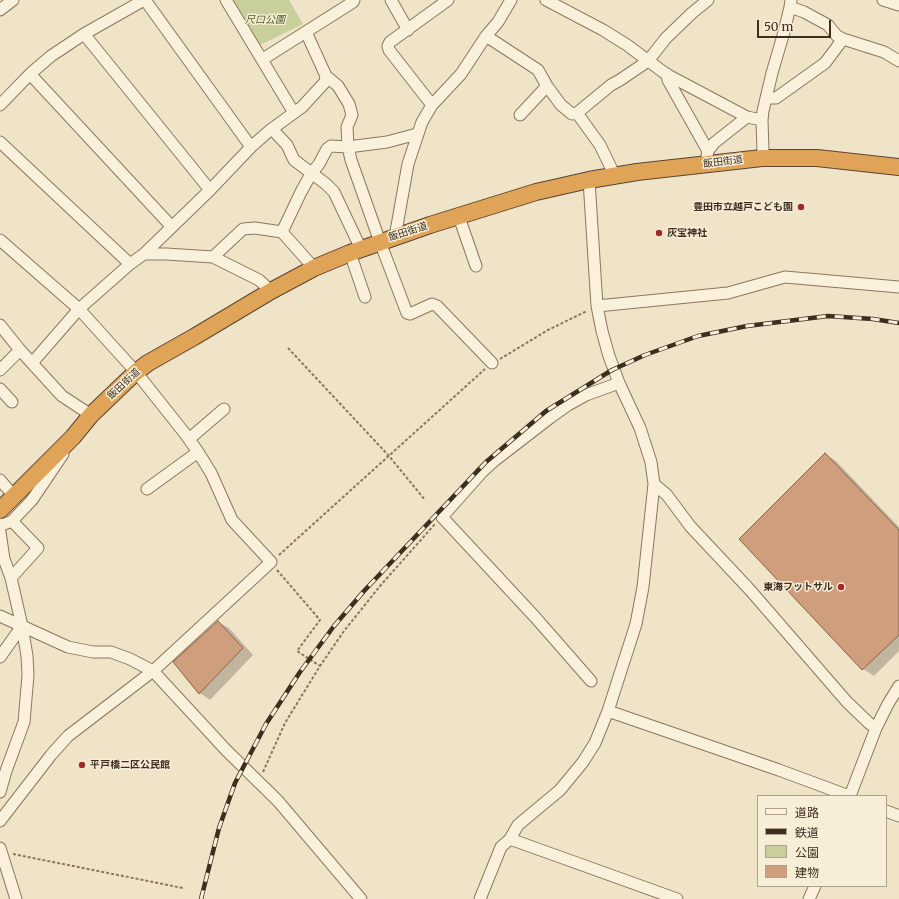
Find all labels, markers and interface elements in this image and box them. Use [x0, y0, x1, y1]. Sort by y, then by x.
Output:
scale bar [759, 12, 833, 38]
park label: 尺口公園 [245, 14, 285, 26]
text: 50 m [764, 19, 793, 34]
street label: 飯田街道 [702, 154, 744, 170]
place label: 豊田市立越戸こども園 [693, 201, 793, 213]
marker: 豊田市立越戸こども園 [796, 202, 806, 212]
street label: 飯田街道 [387, 220, 429, 244]
place label: 灰宝神社 [667, 227, 707, 239]
marker: 灰宝神社 [654, 228, 664, 238]
street label: 飯田街道 [105, 366, 143, 402]
place label: 東海フットサル [763, 581, 833, 593]
marker: 東海フットサル [836, 582, 846, 592]
place label: 平戸橋二区公民館 [90, 759, 170, 771]
marker: 平戸橋二区公民館 [77, 760, 87, 770]
legend [757, 795, 887, 887]
text: 道路 [795, 805, 819, 820]
text: 鉄道 [795, 825, 819, 840]
text: 公園 [795, 845, 819, 860]
text: 建物 [795, 865, 819, 880]

